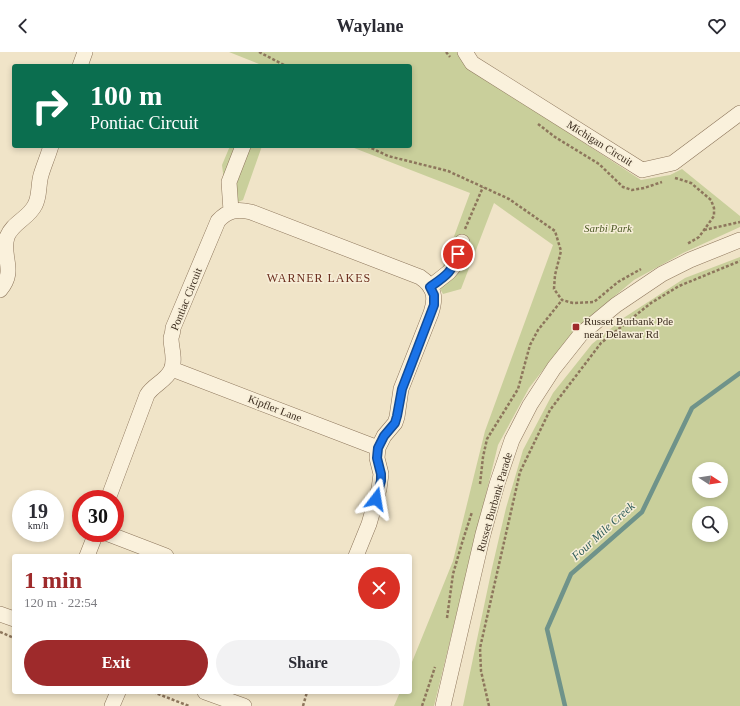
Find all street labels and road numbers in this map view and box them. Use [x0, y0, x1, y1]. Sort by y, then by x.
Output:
street label: Michigan Circuit [565, 118, 635, 168]
street label: Pontiac Circuit [168, 266, 204, 332]
street label: Kipfler Lane [246, 392, 304, 424]
street label: Russet Burbank Parade [474, 451, 514, 553]

